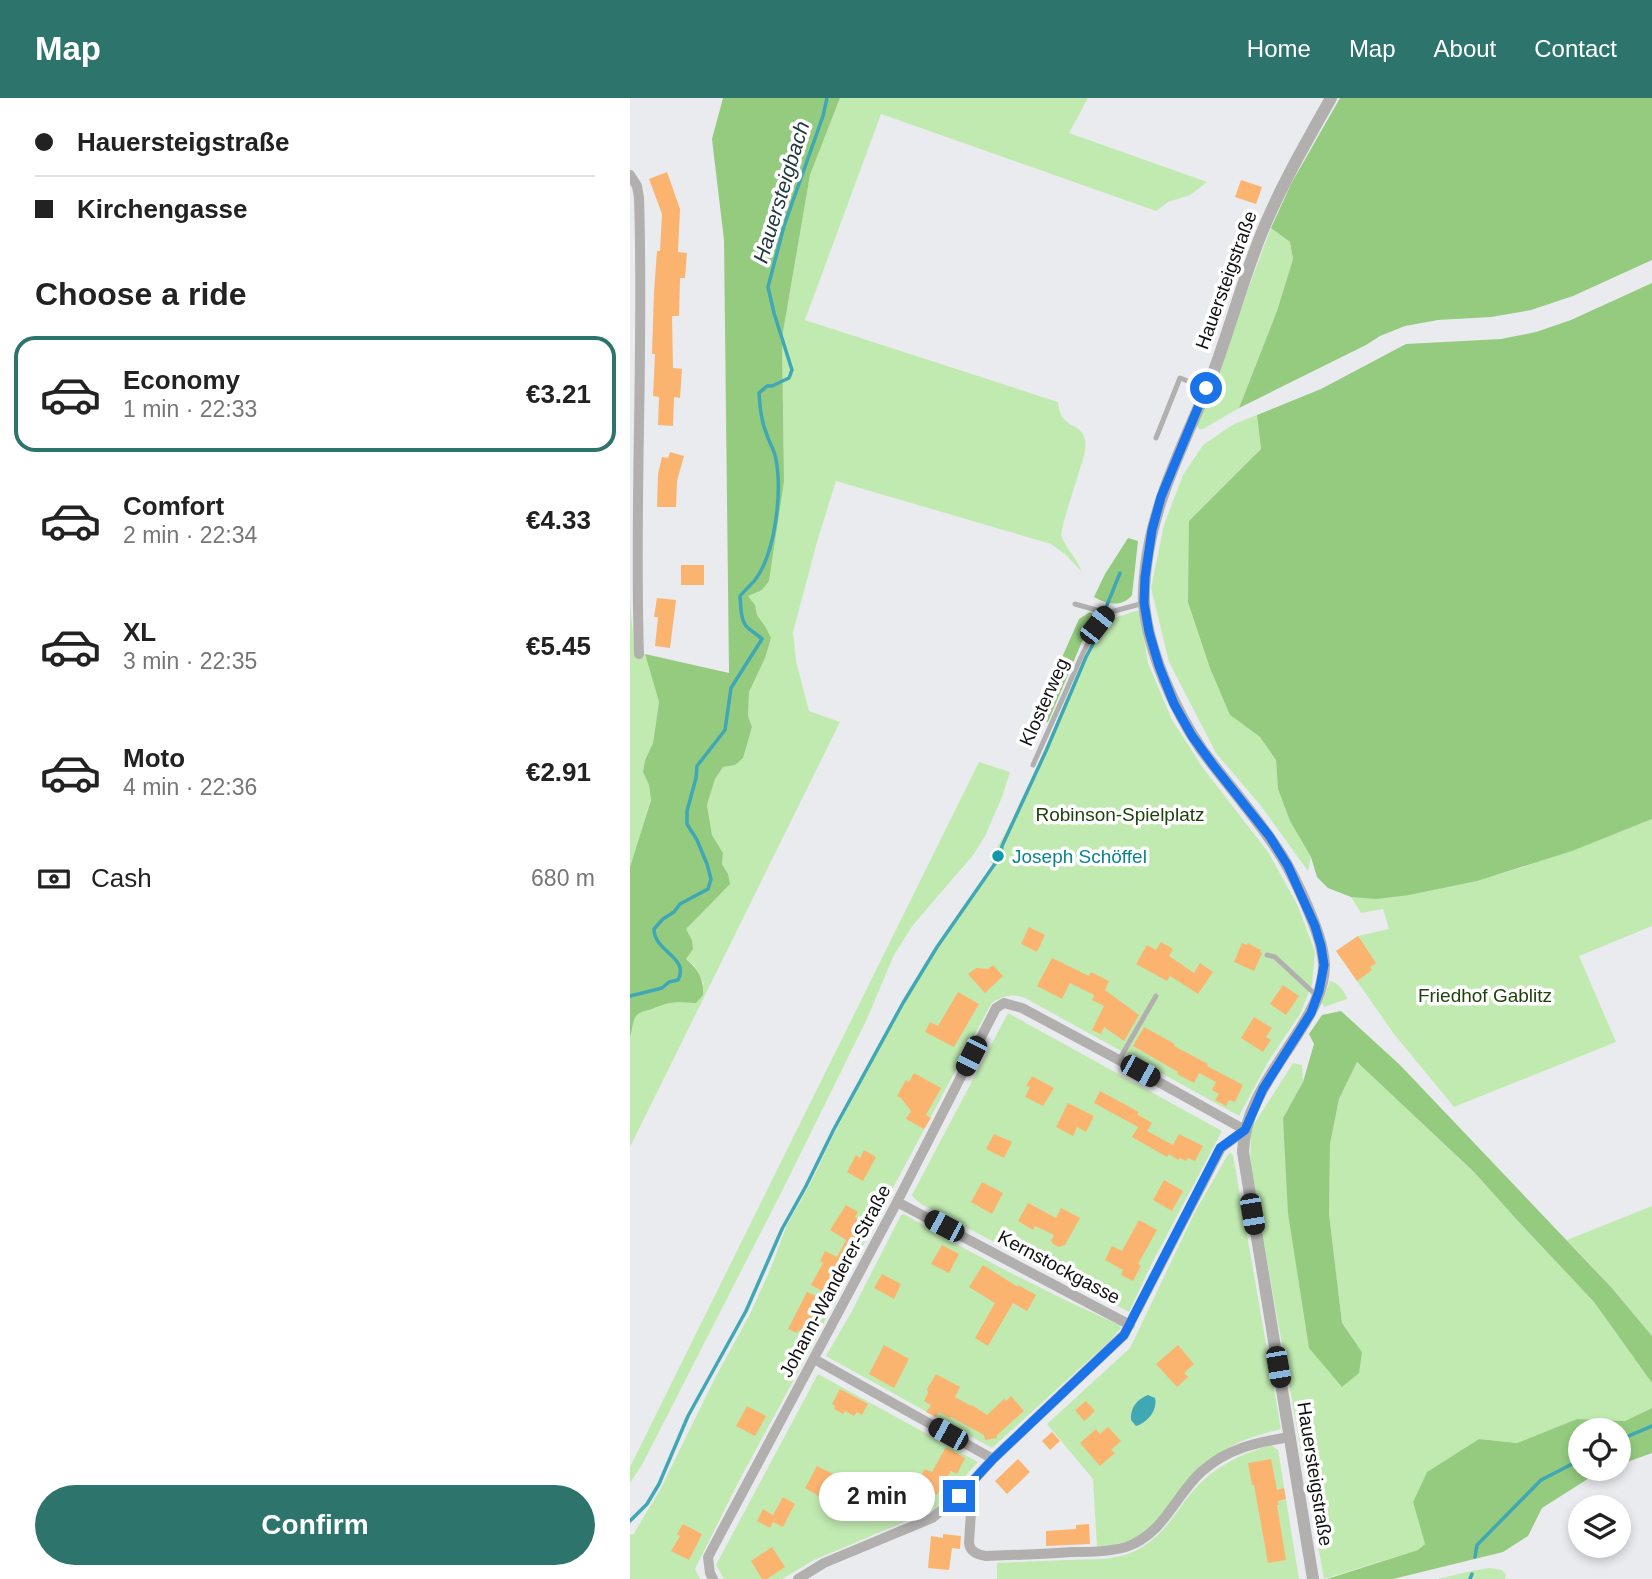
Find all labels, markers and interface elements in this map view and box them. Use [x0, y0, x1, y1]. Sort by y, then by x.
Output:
text: Map [35, 30, 101, 67]
text: Home [1247, 35, 1311, 62]
text: Map [1349, 35, 1396, 62]
text: About [1434, 35, 1496, 62]
text: Contact [1534, 35, 1617, 62]
water label: Hauersteigbach [748, 118, 814, 266]
text: Hauersteigstraße [77, 127, 289, 157]
text: Kirchengasse [77, 194, 248, 224]
street label: Hauersteigstraße [1191, 208, 1261, 352]
text: Choose a ride [35, 276, 247, 312]
icon: car [39, 363, 102, 426]
text: Economy [123, 365, 240, 395]
route start [1190, 372, 1222, 404]
text: €3.21 [526, 379, 591, 409]
text: 1 min · 22:33 [123, 396, 257, 422]
icon: car [39, 489, 102, 552]
text: Comfort [123, 491, 224, 521]
text: €4.33 [526, 505, 591, 535]
text: 2 min · 22:34 [123, 522, 257, 548]
car [1076, 602, 1119, 648]
icon: car [39, 615, 102, 678]
text: XL [123, 617, 156, 647]
text: €5.45 [526, 631, 591, 661]
text: 3 min · 22:35 [123, 648, 257, 674]
street label: Klosterweg [1015, 655, 1073, 749]
icon: car [39, 741, 102, 804]
text: Moto [123, 743, 185, 773]
text: €2.91 [526, 757, 591, 787]
text: 4 min · 22:36 [123, 774, 257, 800]
park label: Robinson-Spielplatz [1036, 804, 1205, 825]
place label: Joseph Schöffel [1012, 846, 1147, 867]
marker: Joseph Schöffel [990, 848, 1006, 864]
icon: cash [35, 860, 73, 898]
text: Cash [91, 863, 152, 893]
text: 680 m [531, 865, 595, 891]
park label: Friedhof Gablitz [1418, 985, 1552, 1006]
car [953, 1033, 990, 1079]
car [1117, 1052, 1164, 1090]
street label: Johann-Wanderer-Straße [775, 1181, 895, 1381]
car [1239, 1191, 1266, 1237]
car [921, 1207, 968, 1245]
street label: Kernstockgasse [994, 1226, 1124, 1308]
car [1265, 1344, 1292, 1390]
street label: Hauersteigstraße [1293, 1400, 1337, 1548]
car [925, 1415, 972, 1453]
map controls [1568, 1418, 1631, 1558]
button: locate [1568, 1418, 1631, 1481]
callout: 2 min [819, 1472, 934, 1520]
route end [943, 1480, 975, 1512]
text: 2 min [847, 1483, 907, 1509]
button: Confirm [35, 1485, 595, 1565]
button: layers [1568, 1495, 1631, 1558]

